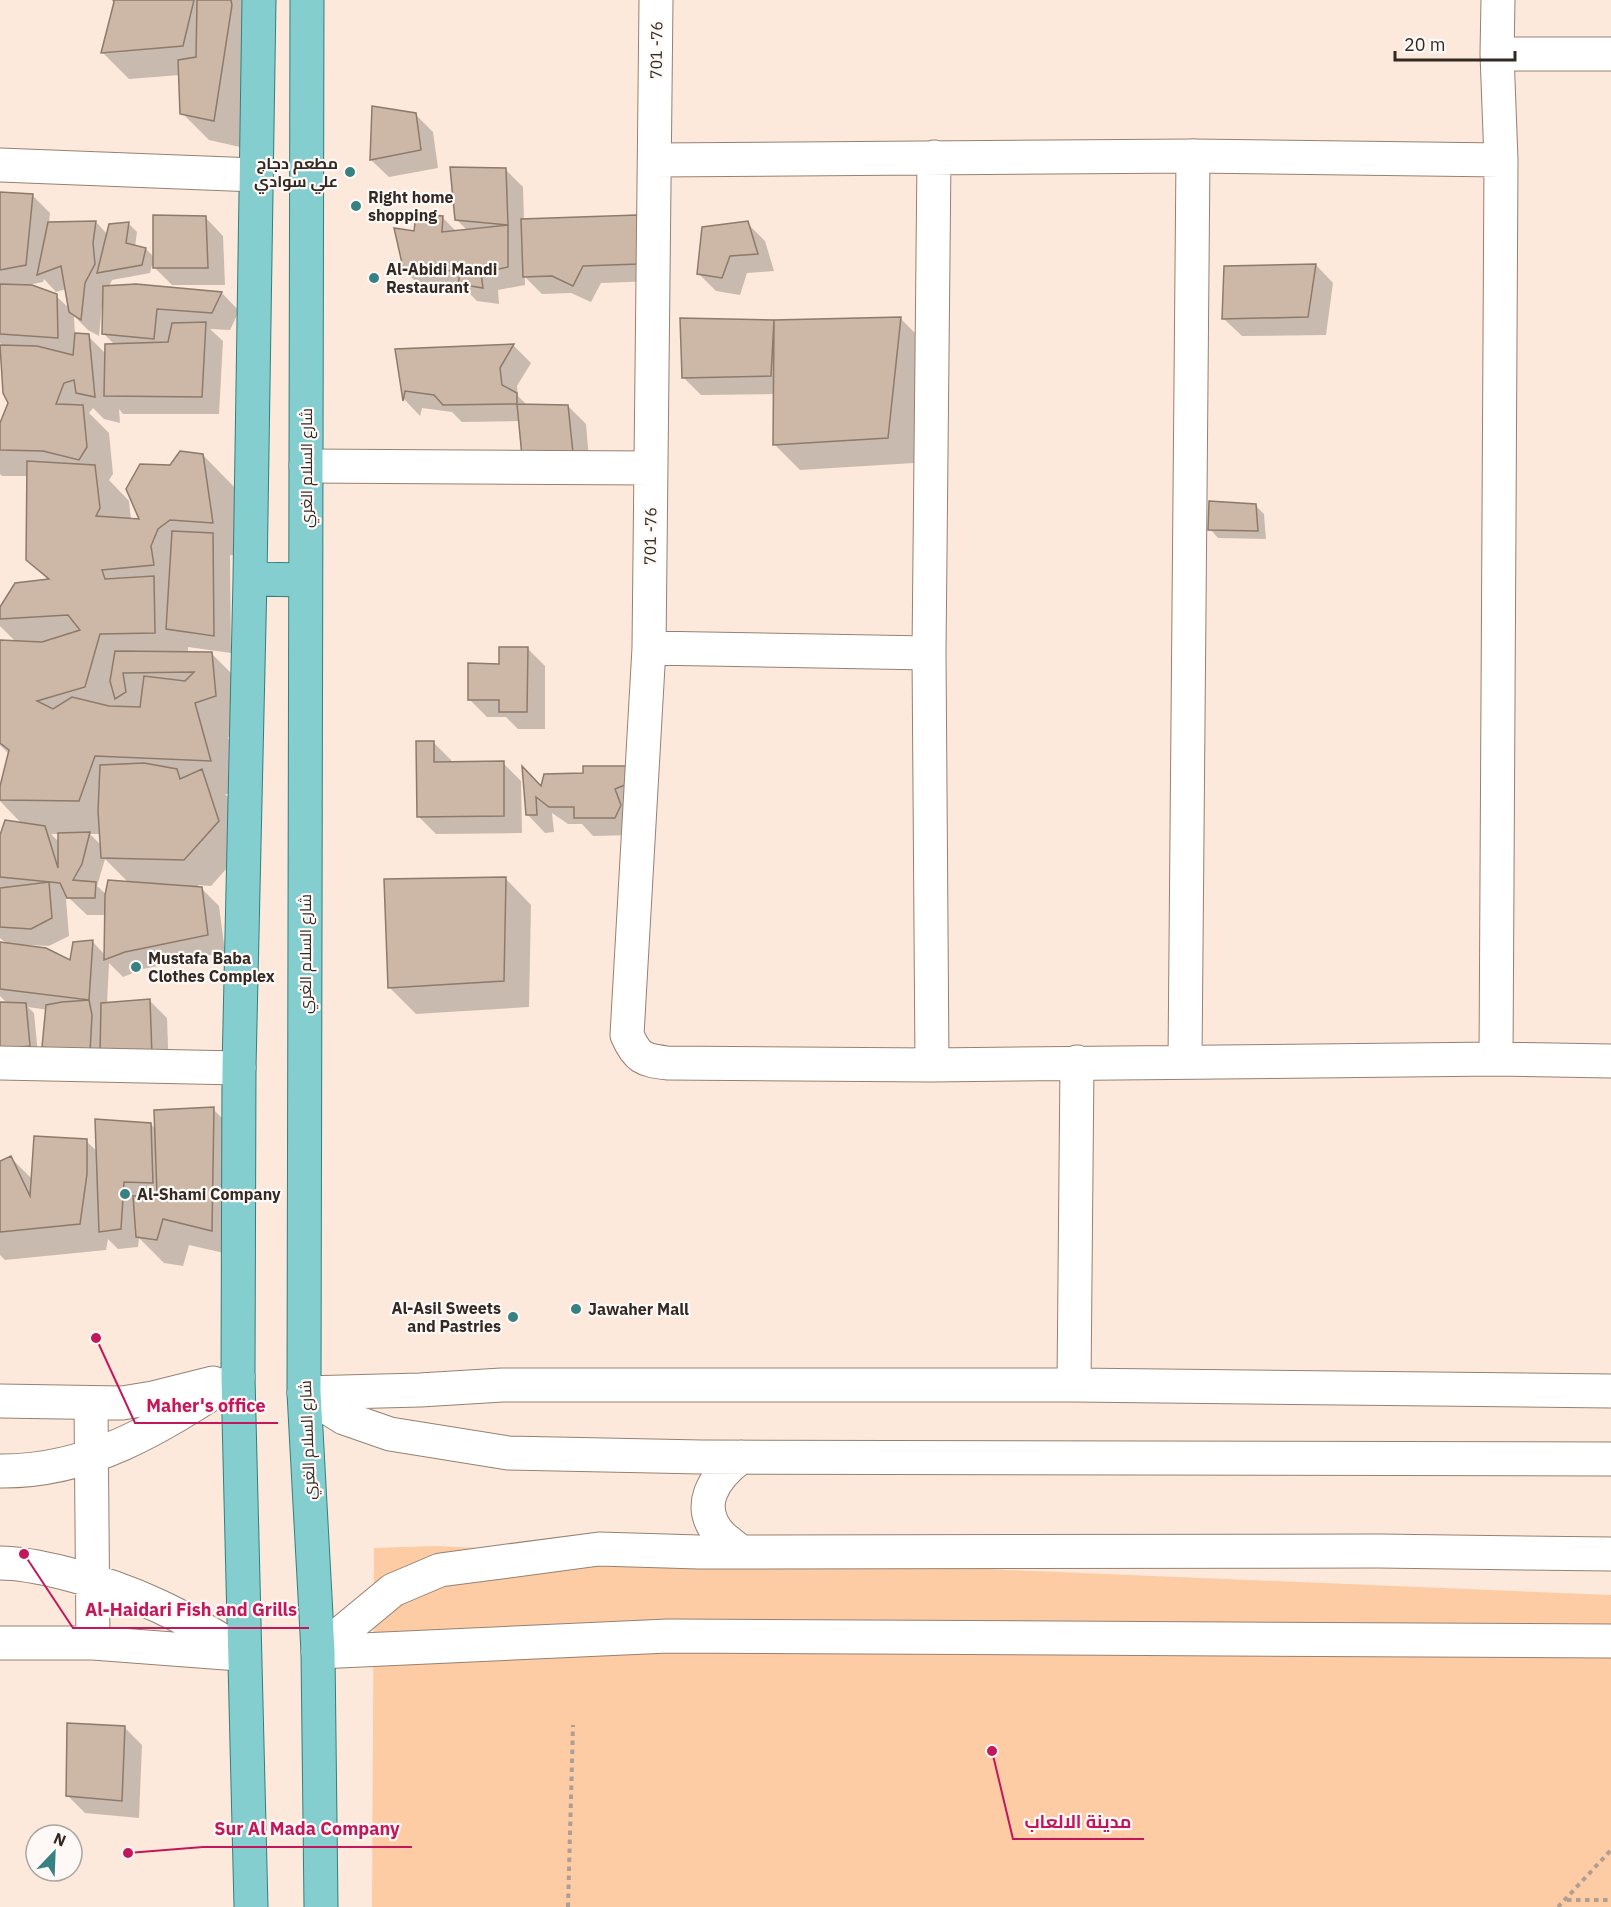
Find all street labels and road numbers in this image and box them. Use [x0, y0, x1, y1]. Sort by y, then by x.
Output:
street label: 701 -76 [645, 21, 667, 79]
street label: شارع السلام الغري [296, 408, 320, 528]
street label: 701 -76 [639, 507, 661, 565]
street label: شارع السلام الغري [295, 894, 319, 1014]
street label: شارع السلام الغري [295, 1380, 323, 1500]

